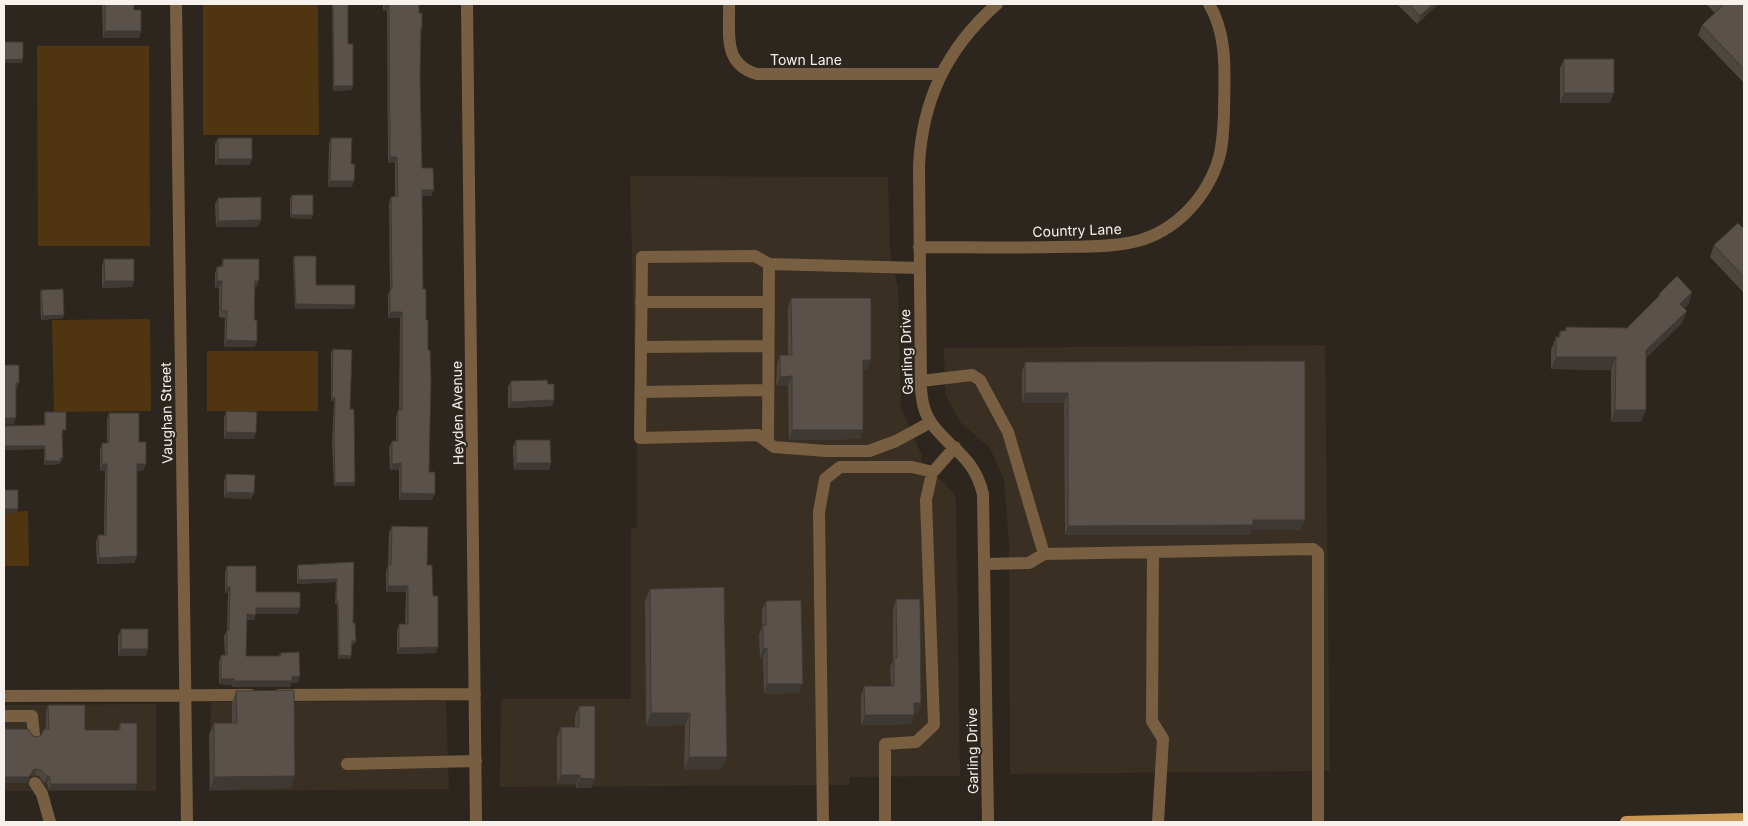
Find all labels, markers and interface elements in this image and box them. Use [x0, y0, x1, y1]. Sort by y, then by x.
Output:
street label: Town Lane [770, 51, 842, 68]
street label: Country Lane [1032, 220, 1122, 240]
street label: Garling Drive [896, 309, 916, 395]
street label: Heyden Avenue [448, 361, 466, 465]
street label: Vaughan Street [157, 362, 175, 464]
street label: Garling Drive [963, 708, 981, 794]

